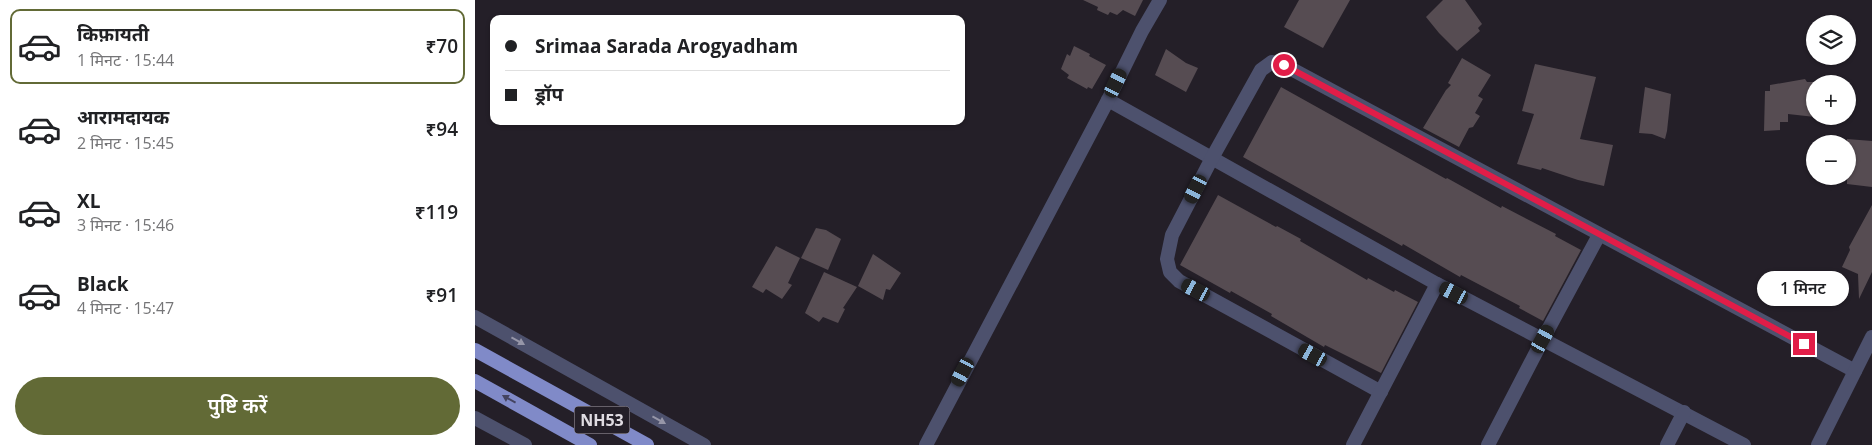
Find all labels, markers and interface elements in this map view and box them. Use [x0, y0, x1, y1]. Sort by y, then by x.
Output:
map controls [1806, 15, 1856, 185]
button: layers [1806, 15, 1856, 65]
text: किफ़ायती [77, 21, 149, 47]
icon: car [17, 24, 62, 69]
text: ₹70 [426, 33, 458, 59]
text: Srimaa Sarada Arogyadham [535, 33, 798, 59]
text: 1 मिनट · 15:44 [77, 49, 174, 71]
route start [1273, 54, 1295, 76]
car [1102, 66, 1129, 100]
button: + [1806, 75, 1856, 125]
text: ड्रॉप [535, 81, 563, 107]
text: आरामदायक [77, 104, 169, 130]
icon: car [17, 107, 62, 152]
text: ₹94 [426, 116, 458, 142]
text: 2 मिनट · 15:45 [77, 132, 174, 154]
button: − [1806, 135, 1856, 185]
car [1182, 172, 1209, 206]
text: XL [77, 188, 100, 214]
icon: car [17, 190, 62, 235]
text: ₹119 [415, 199, 458, 225]
text: 3 मिनट · 15:46 [77, 214, 174, 236]
text: Black [77, 271, 129, 297]
callout: 1 मिनट [1758, 272, 1850, 306]
icon: car [17, 273, 62, 318]
car [1179, 276, 1212, 304]
text: 1 मिनट [1780, 277, 1826, 299]
car [1437, 280, 1470, 306]
text: ₹91 [426, 282, 458, 308]
text: 4 मिनट · 15:47 [77, 297, 174, 319]
car [1529, 322, 1556, 356]
route end [1793, 333, 1815, 355]
one-way arrow [510, 337, 525, 345]
car [1296, 341, 1329, 369]
car [949, 355, 976, 389]
button: पुष्टि करें [15, 377, 460, 435]
one-way arrow [503, 395, 516, 404]
road number: NH53 [575, 406, 629, 434]
one-way arrow [652, 416, 667, 424]

